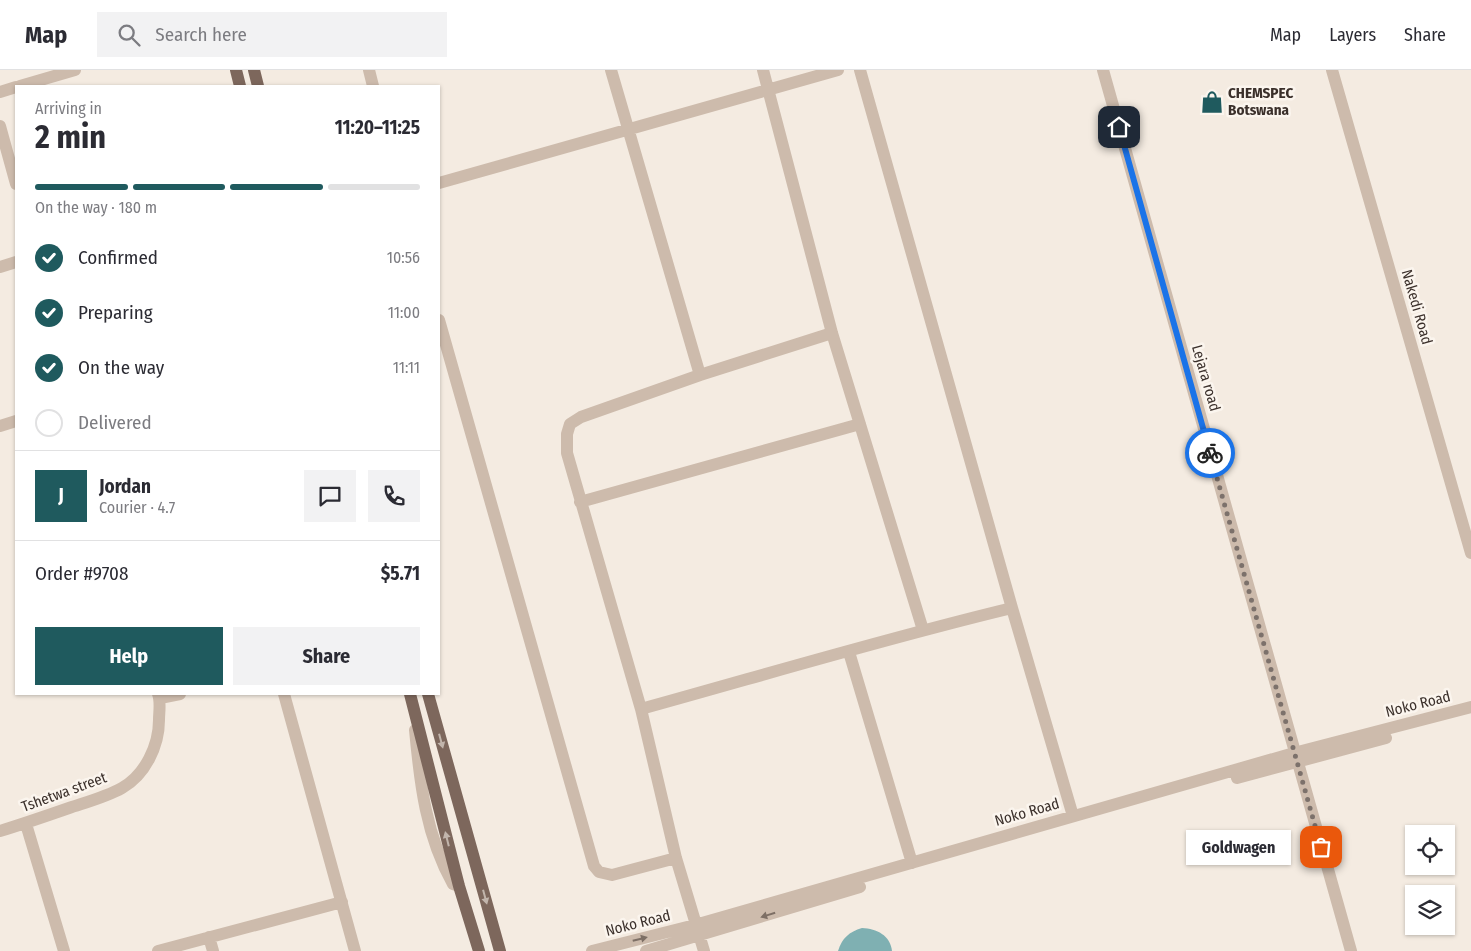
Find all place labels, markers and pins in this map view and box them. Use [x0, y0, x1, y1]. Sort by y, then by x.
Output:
place label: CHEMSPEC Botswana [1228, 84, 1293, 119]
shop icon: CHEMSPEC Botswana [1199, 89, 1225, 115]
pin [1098, 106, 1140, 148]
pin [1300, 826, 1342, 868]
callout: Goldwagen [1186, 830, 1291, 864]

